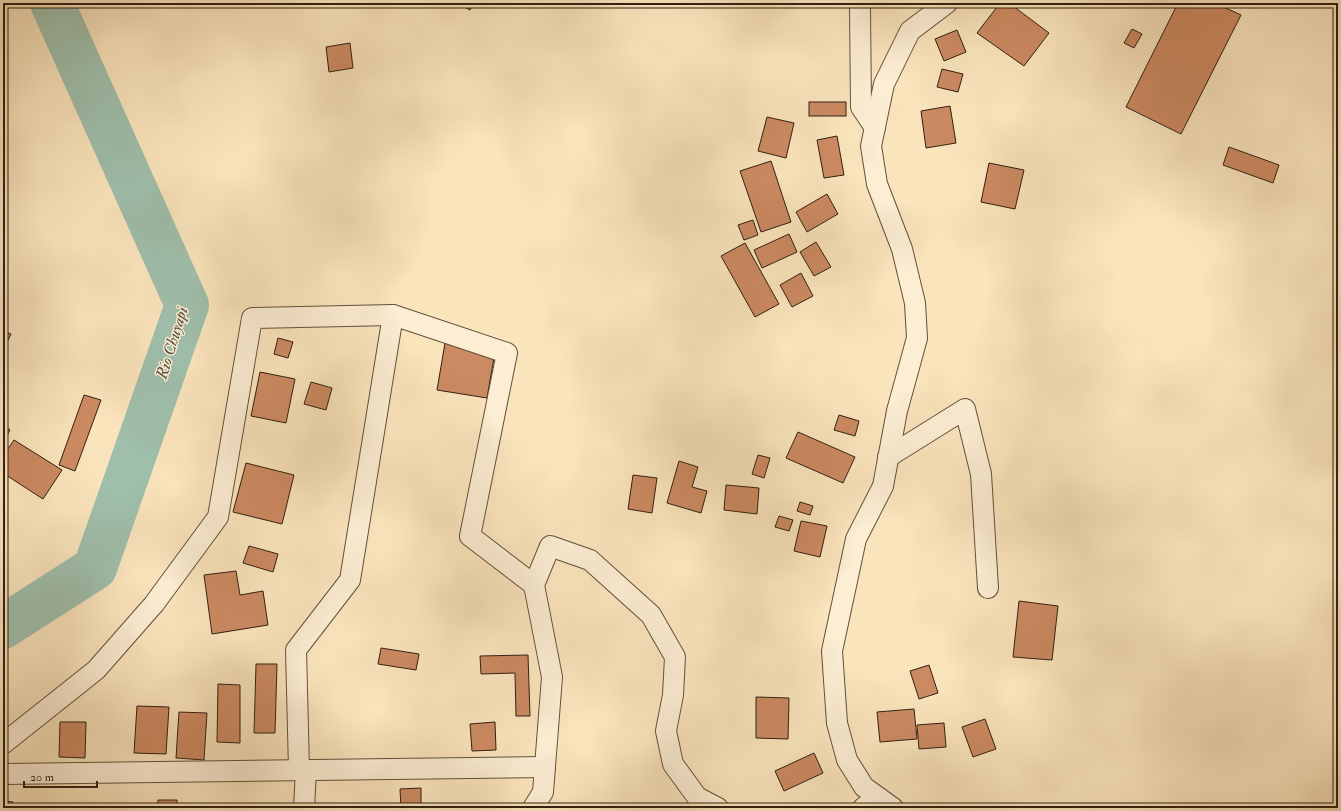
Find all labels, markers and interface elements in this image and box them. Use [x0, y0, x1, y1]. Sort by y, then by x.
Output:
water label: Rio Chuyapi [151, 304, 193, 382]
scale bar [24, 763, 97, 789]
text: 20 m [30, 770, 55, 785]

